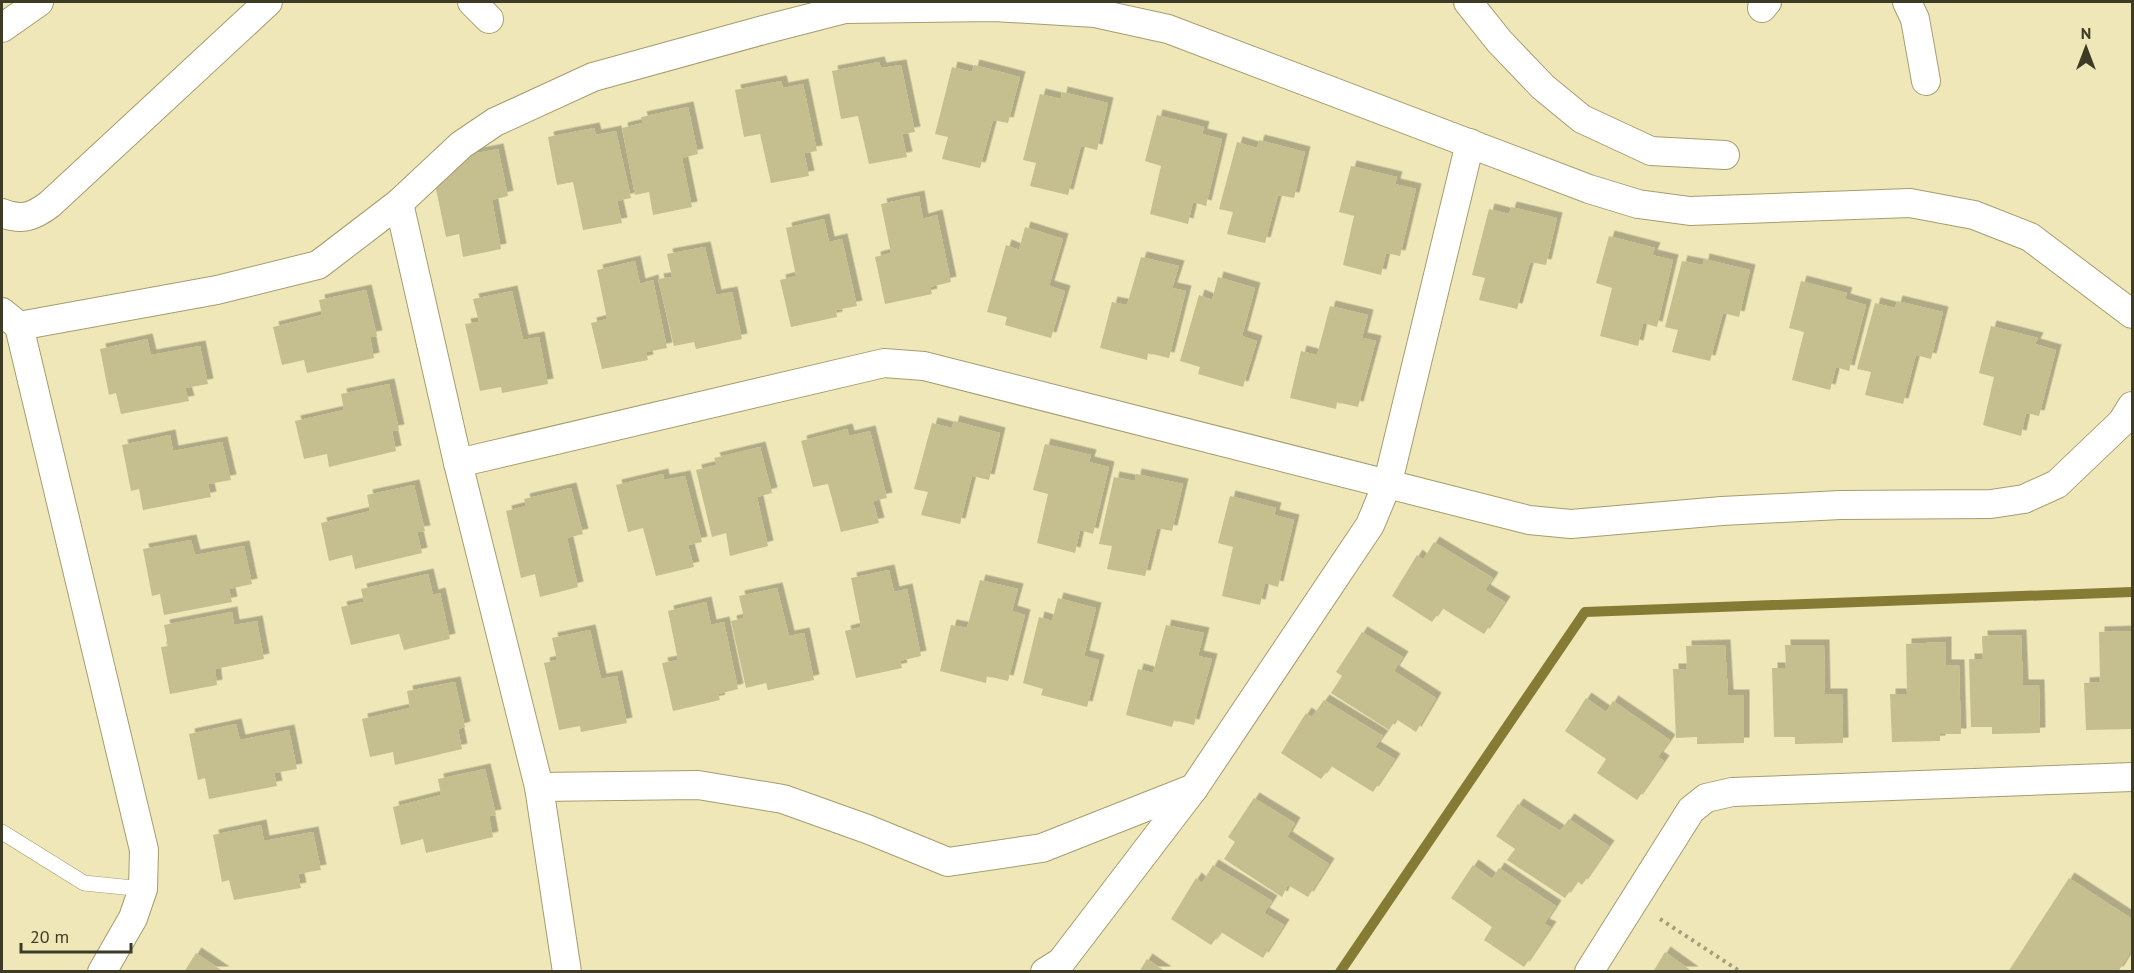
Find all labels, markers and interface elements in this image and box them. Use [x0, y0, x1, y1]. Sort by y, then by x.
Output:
north arrow [2056, 18, 2116, 78]
text: N [2081, 23, 2091, 43]
scale bar [21, 916, 130, 954]
text: 20 m [30, 925, 69, 948]

